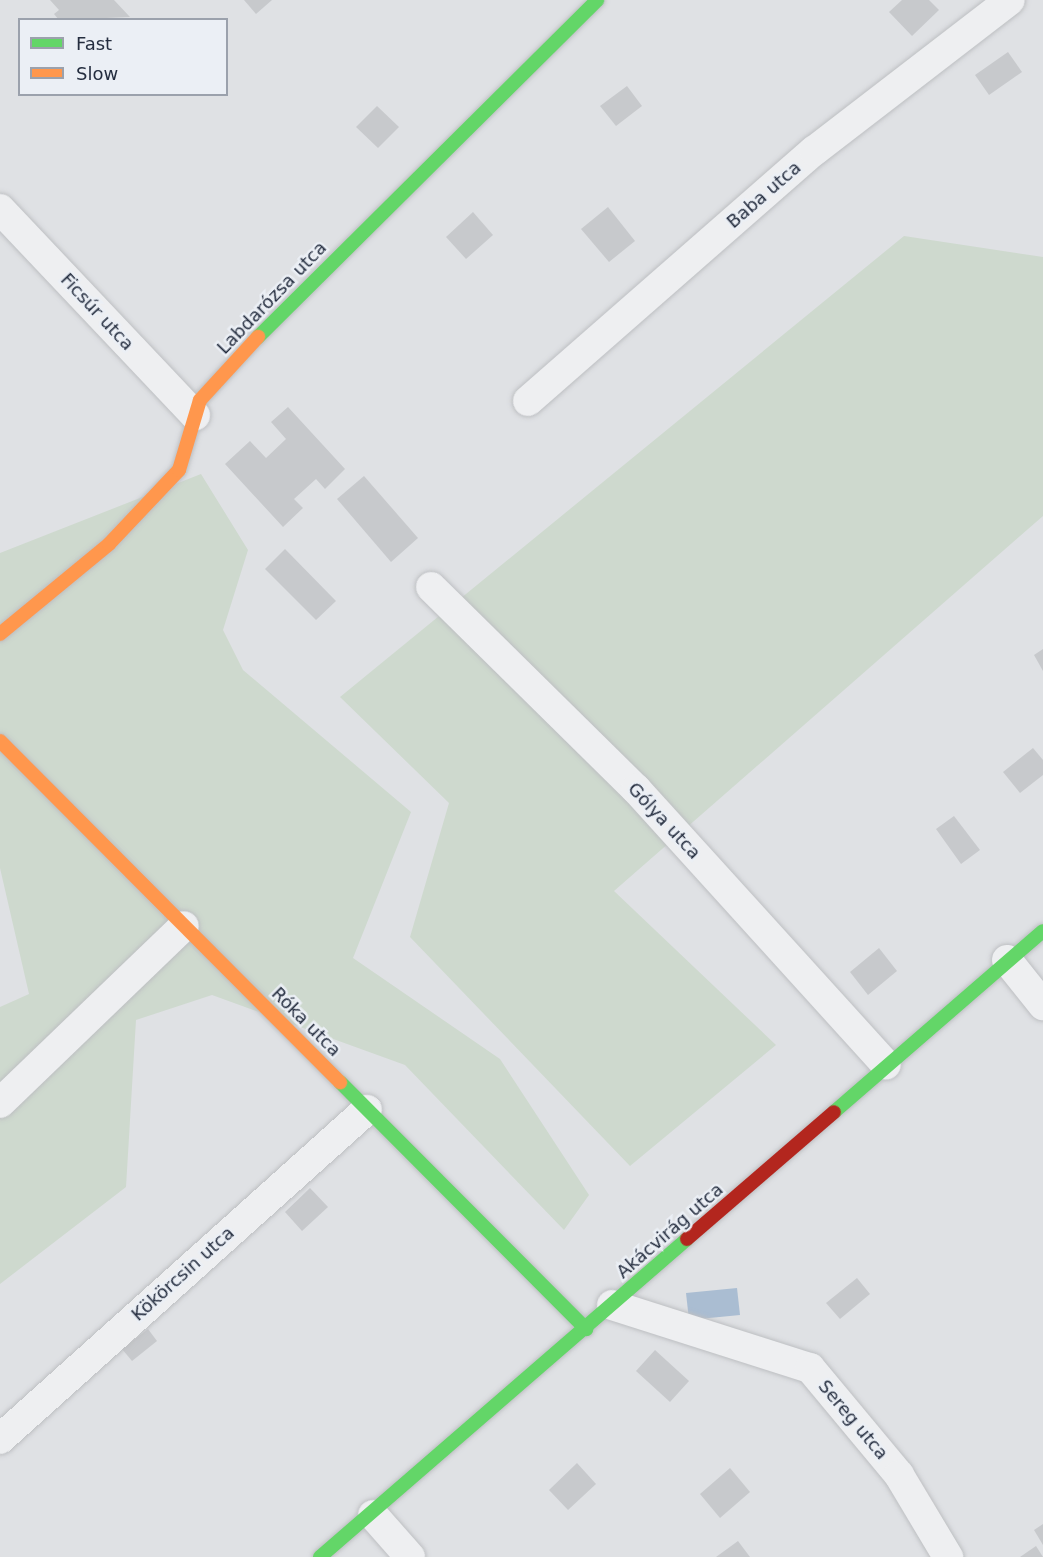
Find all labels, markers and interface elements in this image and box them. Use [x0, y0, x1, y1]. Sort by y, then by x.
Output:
legend [18, 18, 228, 96]
text: Fast [76, 33, 112, 54]
text: Slow [76, 63, 118, 84]
street label: Baba utca [723, 157, 805, 233]
street label: Labdarózsa utca [213, 237, 331, 359]
street label: Ficsúr utca [56, 269, 138, 355]
street label: Gólya utca [623, 778, 705, 864]
street label: Róka utca [267, 983, 345, 1061]
street label: Akácvirág utca [612, 1179, 728, 1283]
street label: Kökörcsin utca [127, 1222, 239, 1326]
street label: Sereg utca [814, 1376, 892, 1464]

